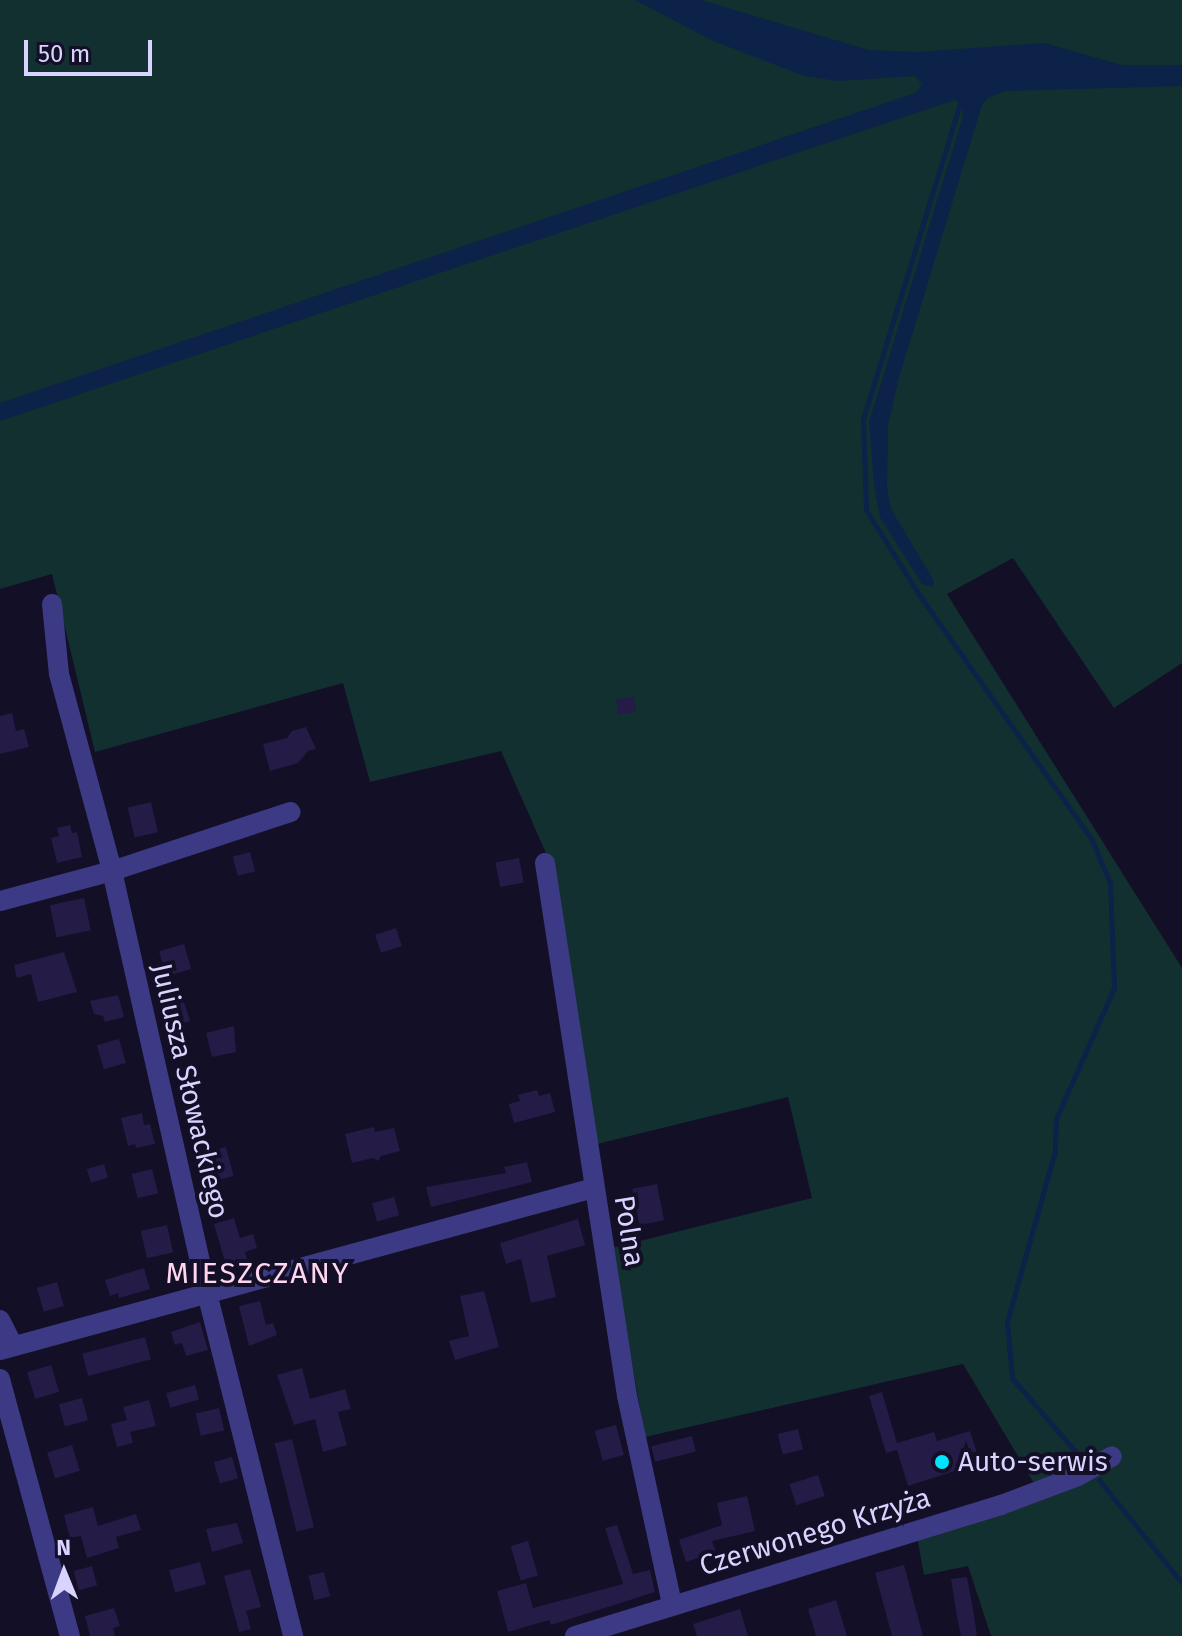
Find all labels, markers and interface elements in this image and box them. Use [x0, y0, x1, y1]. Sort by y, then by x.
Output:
scale bar [28, 24, 156, 74]
text: 50 m [38, 40, 90, 68]
street label: Juliusza Słowackiego [144, 960, 236, 1222]
street label: Polna [607, 1193, 651, 1269]
district label: MIESZCZANY [165, 1255, 351, 1291]
place label: Auto-serwis [958, 1445, 1108, 1479]
marker: Auto-serwis [933, 1453, 951, 1471]
street label: Czerwonego Krzyża [695, 1481, 935, 1583]
north arrow [24, 1532, 104, 1612]
text: N [56, 1534, 71, 1561]

